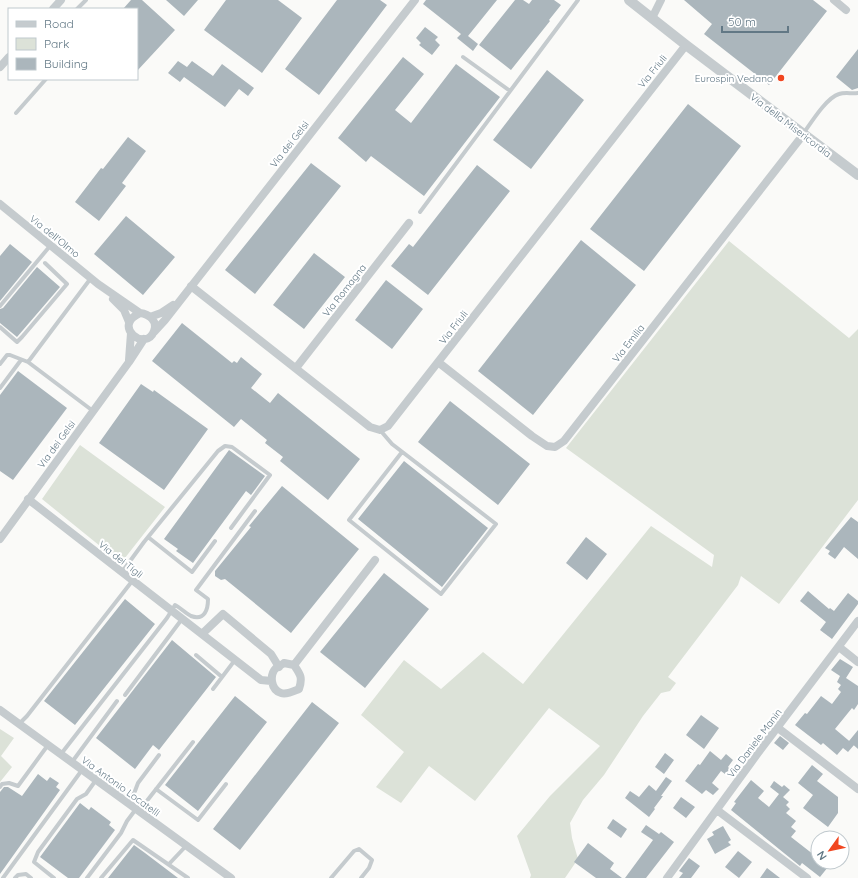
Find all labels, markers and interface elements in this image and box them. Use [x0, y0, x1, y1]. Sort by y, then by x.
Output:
legend [8, 8, 138, 80]
scale bar [722, 8, 788, 34]
text: 50 m [728, 14, 756, 29]
text: Road [44, 16, 74, 31]
text: Park [44, 36, 69, 51]
street label: Via Friuli [635, 52, 670, 91]
text: Building [44, 56, 88, 71]
place label: Eurospin Vedano [695, 72, 773, 85]
marker: Eurospin Vedano [776, 73, 786, 83]
street label: Via della Misericordia [747, 91, 834, 160]
street label: Via dei Gelsi [267, 118, 312, 170]
street label: Via dell'Olmo [27, 212, 82, 261]
street label: Via Romagna [320, 261, 369, 319]
street label: Via Friuli [436, 308, 471, 347]
street label: Via Emilia [609, 322, 647, 365]
street label: Via dei Gelsi [35, 418, 78, 471]
street label: Via dei Tigli [96, 538, 146, 581]
street label: Via Daniele Manin [724, 706, 785, 780]
street label: Via Antonio Locatelli [79, 753, 163, 819]
north arrow [810, 830, 850, 870]
text: N [814, 848, 830, 863]

